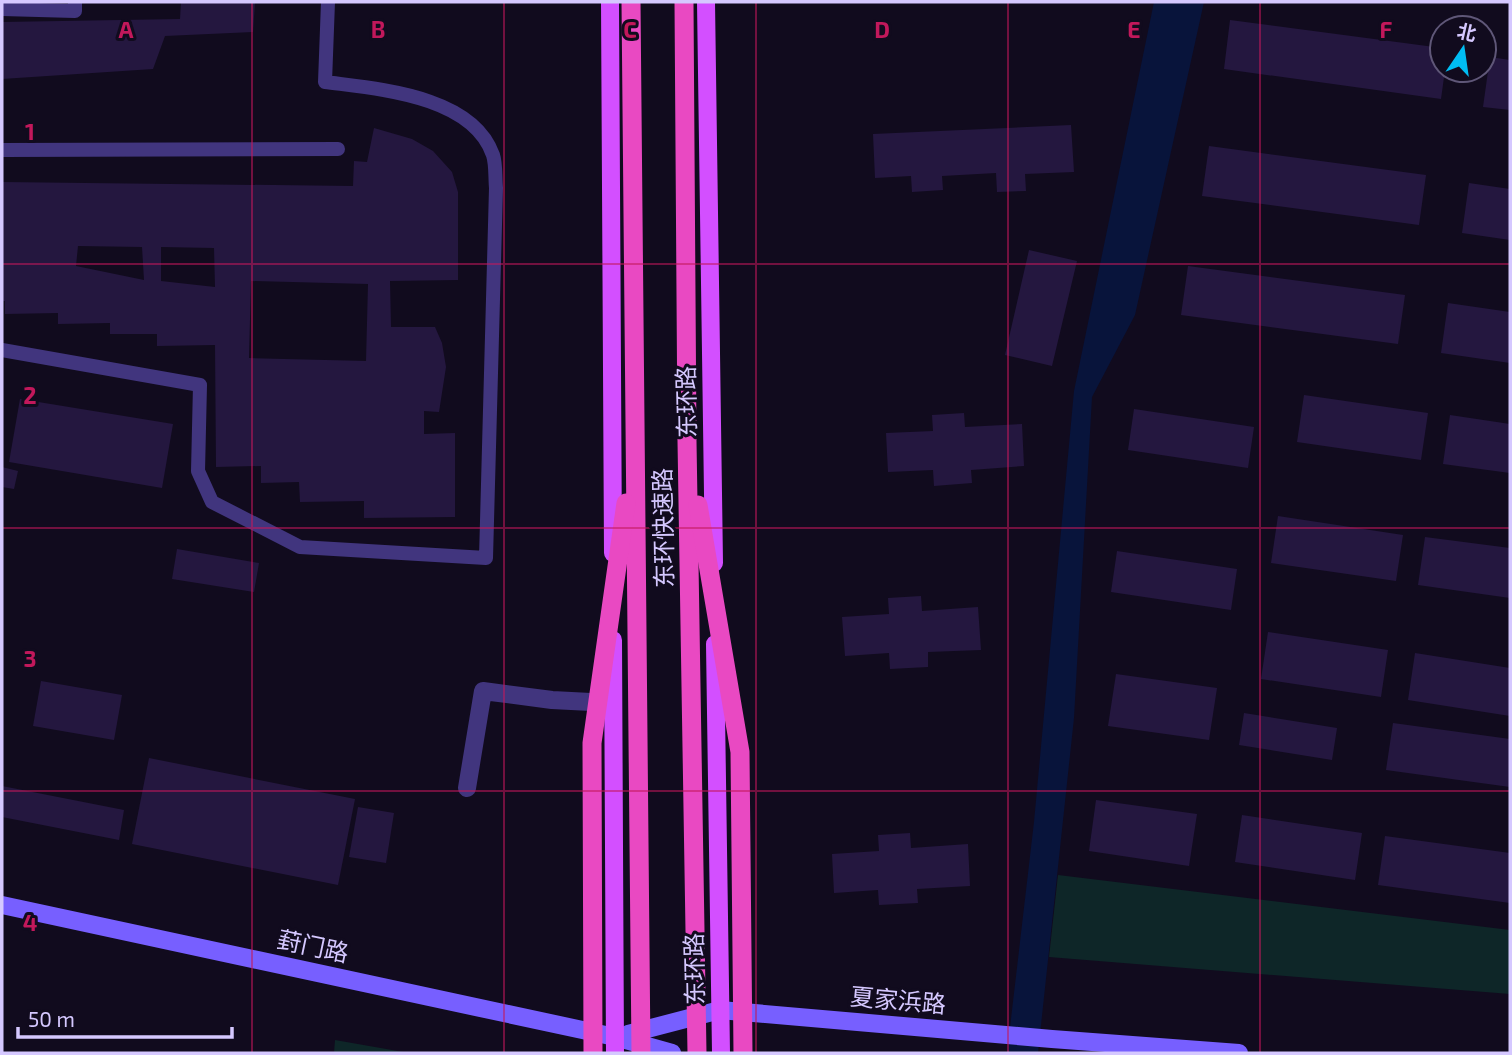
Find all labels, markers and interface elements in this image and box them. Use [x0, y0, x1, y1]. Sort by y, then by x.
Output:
north arrow [1428, 14, 1498, 84]
text: A [118, 15, 134, 43]
text: B [371, 15, 385, 43]
text: C [623, 15, 637, 43]
text: D [874, 15, 890, 43]
text: E [1127, 15, 1141, 43]
text: F [1380, 15, 1393, 43]
text: 北 [1455, 19, 1479, 45]
text: 1 [25, 117, 35, 145]
street label: 东环路 [670, 366, 701, 438]
text: 2 [23, 381, 37, 409]
street label: 东环快速路 [647, 468, 678, 588]
text: 3 [23, 644, 37, 672]
text: 4 [23, 908, 37, 936]
street label: 葑门路 [275, 924, 352, 967]
street label: 东环路 [678, 933, 709, 1005]
street label: 夏家浜路 [849, 981, 947, 1018]
scale bar [18, 996, 231, 1040]
text: 50 m [28, 1006, 75, 1031]

